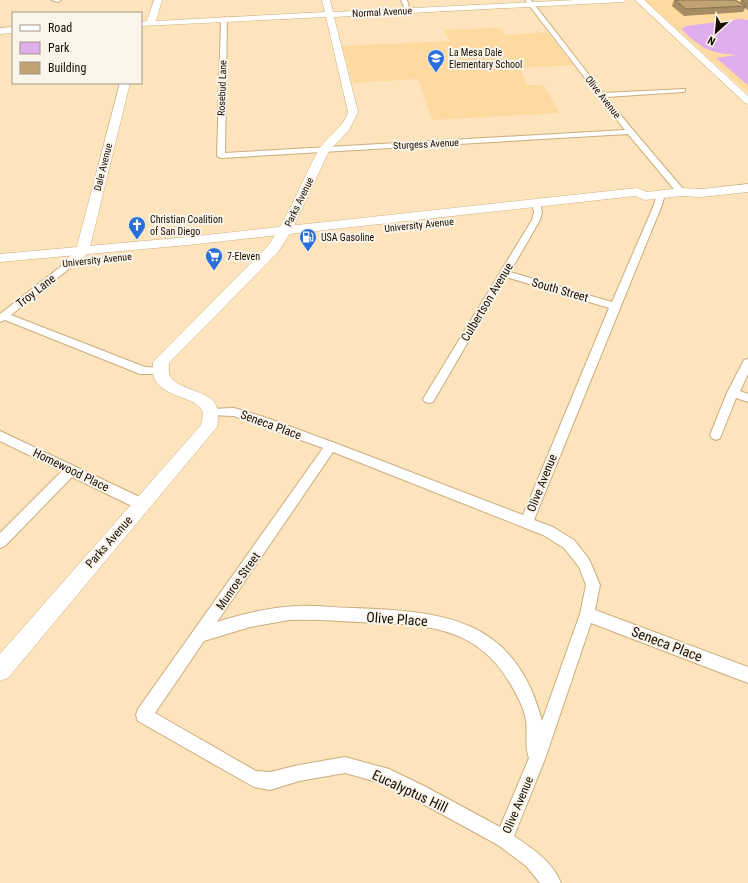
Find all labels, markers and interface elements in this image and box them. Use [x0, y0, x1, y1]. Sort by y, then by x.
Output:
street label: Normal Avenue [352, 5, 413, 19]
legend [12, 12, 142, 84]
north arrow [696, 12, 736, 52]
text: Road [48, 21, 72, 35]
text: N [706, 33, 718, 48]
text: Park [48, 41, 70, 55]
place label: La Mesa Dale Elementary School [449, 47, 522, 70]
school or university icon: La Mesa Dale Elementary School [426, 48, 446, 73]
street label: Rosebud Lane [216, 60, 228, 116]
text: Building [48, 61, 86, 75]
street label: Olive Avenue [583, 74, 623, 121]
street label: Sturgess Avenue [393, 137, 459, 151]
street label: Dale Avenue [92, 142, 114, 192]
street label: Parks Avenue [282, 175, 316, 228]
place label: Christian Coalition of San Diego [150, 214, 223, 237]
church icon: Christian Coalition of San Diego [127, 215, 147, 240]
street label: University Avenue [384, 216, 455, 234]
fuel station icon: USA Gasoline [298, 227, 318, 252]
place label: USA Gasoline [321, 232, 375, 243]
supermarket icon: 7-Eleven [204, 246, 224, 271]
street label: University Avenue [62, 251, 133, 269]
place label: 7-Eleven [227, 251, 260, 262]
street label: Culbertson Avenue [458, 260, 516, 344]
street label: Troy Lane [14, 271, 59, 311]
street label: South Street [530, 275, 590, 305]
street label: Seneca Place [239, 408, 304, 443]
street label: Homewood Place [31, 446, 112, 495]
street label: Olive Avenue [524, 452, 560, 514]
street label: Parks Avenue [83, 513, 136, 571]
street label: Munroe Street [213, 549, 263, 612]
street label: Olive Place [366, 609, 429, 629]
street label: Seneca Place [629, 623, 705, 665]
street label: Eucalyptus Hill [370, 767, 450, 815]
street label: Olive Avenue [500, 774, 536, 836]

